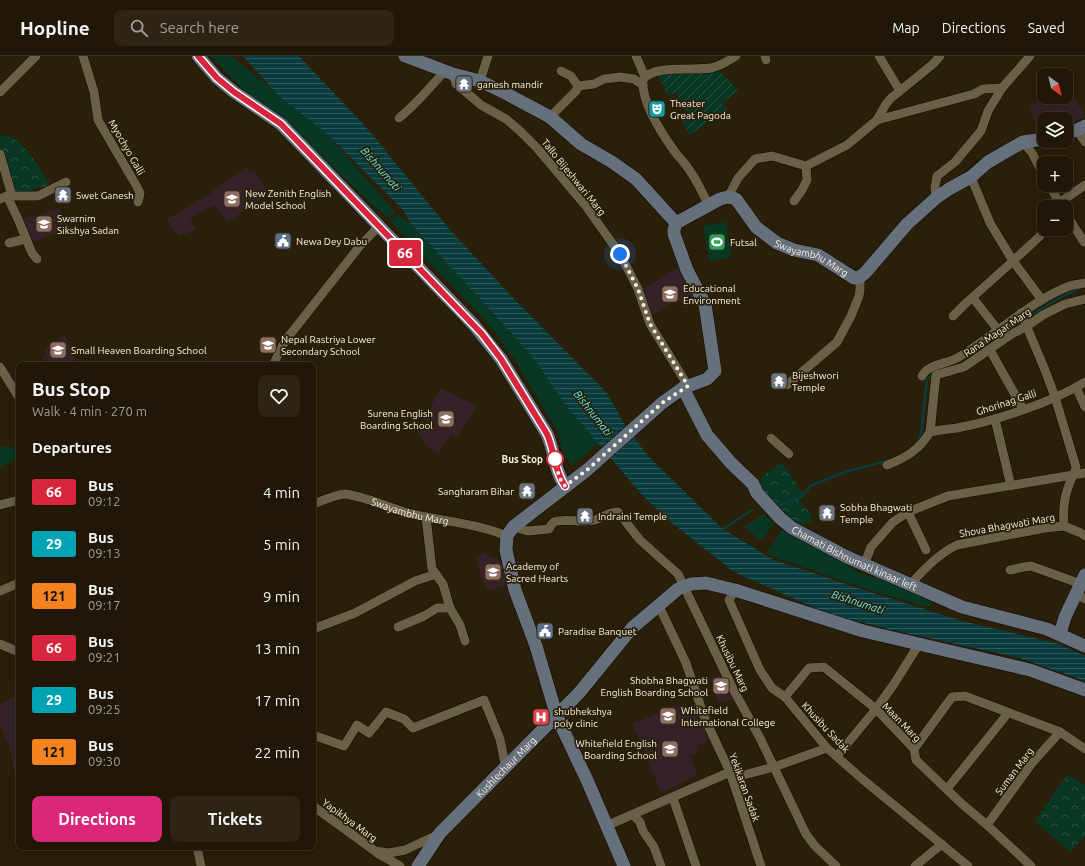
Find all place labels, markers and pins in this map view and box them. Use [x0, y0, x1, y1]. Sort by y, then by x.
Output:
temple icon: ganesh mandir [454, 74, 474, 94]
place label: ganesh mandir [477, 79, 543, 90]
place label: Theater Great Pagoda [670, 98, 731, 121]
theatre icon: Theater Great Pagoda [647, 99, 667, 119]
temple icon: Swet Ganesh [53, 185, 73, 205]
place label: New Zenith English Model School [245, 188, 331, 211]
school or university icon: New Zenith English Model School [222, 189, 242, 209]
place label: Swet Ganesh [76, 190, 134, 201]
place label: Swarnim Sikshya Sadan [57, 213, 119, 236]
school or university icon: Swarnim Sikshya Sadan [34, 214, 54, 234]
public building icon: Newa Dey Dabu [273, 231, 293, 251]
sports icon: Futsal [707, 232, 727, 252]
place label: Newa Dey Dabu [296, 236, 367, 247]
place label: Futsal [730, 237, 757, 248]
place label: Educational Environment [683, 283, 741, 306]
school or university icon: Educational Environment [660, 284, 680, 304]
place label: Nepal Rastriya Lower Secondary School [281, 334, 376, 357]
school or university icon: Nepal Rastriya Lower Secondary School [258, 335, 278, 355]
school or university icon: Small Heaven Boarding School [48, 340, 68, 360]
place label: Small Heaven Boarding School [71, 345, 207, 356]
place label: Bijeshwori Temple [792, 370, 839, 393]
temple icon: Bijeshwori Temple [769, 371, 789, 391]
place label: Surena English Boarding School [360, 408, 433, 431]
school or university icon: Surena English Boarding School [436, 409, 456, 429]
marker: Bus Stop [546, 450, 564, 468]
place label: Bus Stop [502, 454, 543, 465]
temple icon: Sangharam Bihar [517, 481, 537, 501]
place label: Sangharam Bihar [438, 486, 514, 497]
place label: Sobha Bhagwati Temple [840, 502, 912, 525]
temple icon: Sobha Bhagwati Temple [817, 503, 837, 523]
temple icon: Indraini Temple [575, 506, 595, 526]
place label: Indraini Temple [598, 511, 667, 522]
place label: Academy of Sacred Hearts [506, 561, 568, 584]
school or university icon: Academy of Sacred Hearts [483, 562, 503, 582]
public building icon: Paradise Banquet [535, 621, 555, 641]
place label: Paradise Banquet [558, 626, 637, 637]
place label: Shobha Bhagwati English Boarding School [600, 675, 708, 698]
school or university icon: Shobha Bhagwati English Boarding School [711, 676, 731, 696]
place label: Whitefield International College [681, 705, 775, 728]
place label: shubhekshya poly clinic [554, 706, 612, 729]
school or university icon: Whitefield International College [658, 706, 678, 726]
hospital icon: shubhekshya poly clinic [531, 707, 551, 727]
place label: Whitefield English Boarding School [576, 738, 657, 761]
school or university icon: Whitefield English Boarding School [660, 739, 680, 759]

